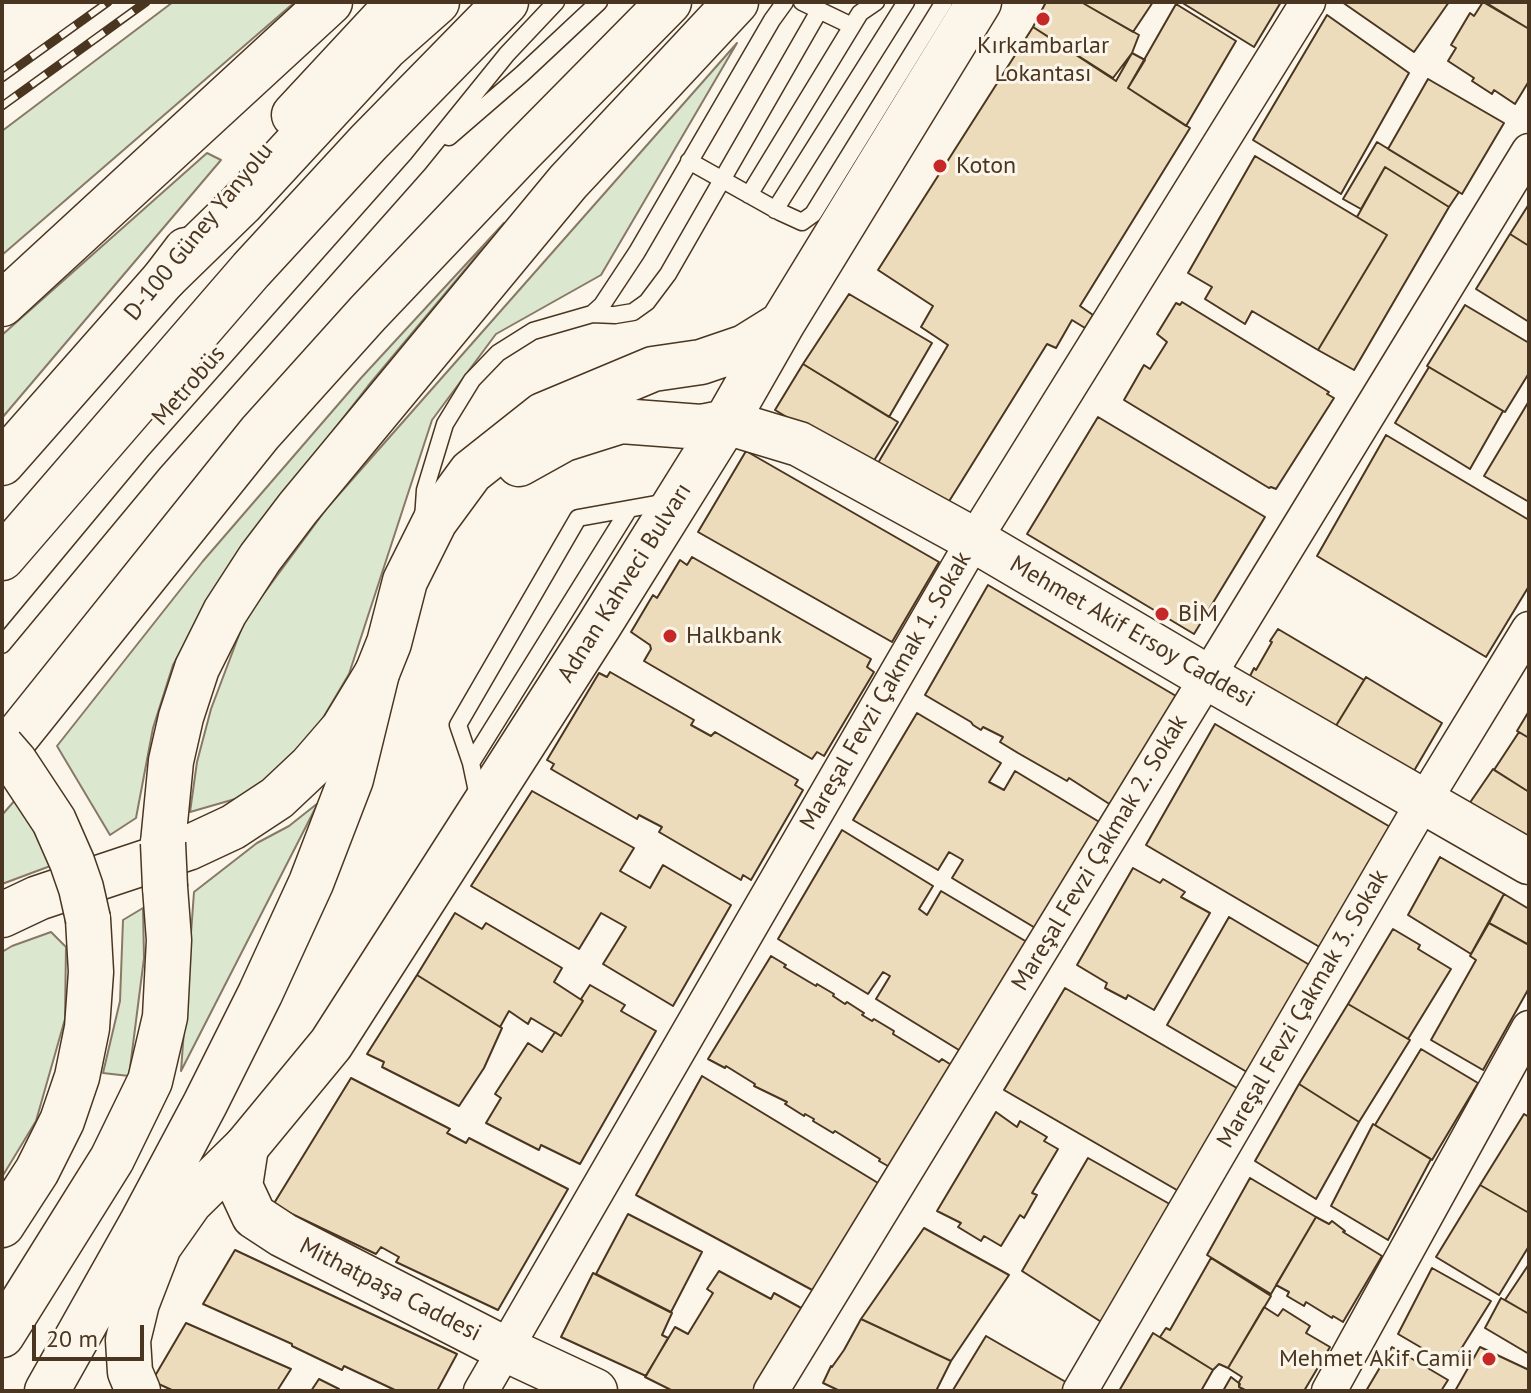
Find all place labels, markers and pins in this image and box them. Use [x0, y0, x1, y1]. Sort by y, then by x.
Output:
marker: Kırkambarlar Lokantası [1034, 10, 1052, 28]
place label: Kırkambarlar Lokantası [977, 32, 1109, 88]
place label: Koton [956, 152, 1016, 180]
marker: Koton [931, 157, 949, 175]
place label: BİM [1178, 600, 1218, 628]
marker: BİM [1153, 605, 1171, 623]
place label: Halkbank [686, 622, 782, 650]
marker: Halkbank [661, 627, 679, 645]
place label: Mehmet Akif Camii [1279, 1345, 1473, 1373]
marker: Mehmet Akif Camii [1480, 1350, 1498, 1368]

